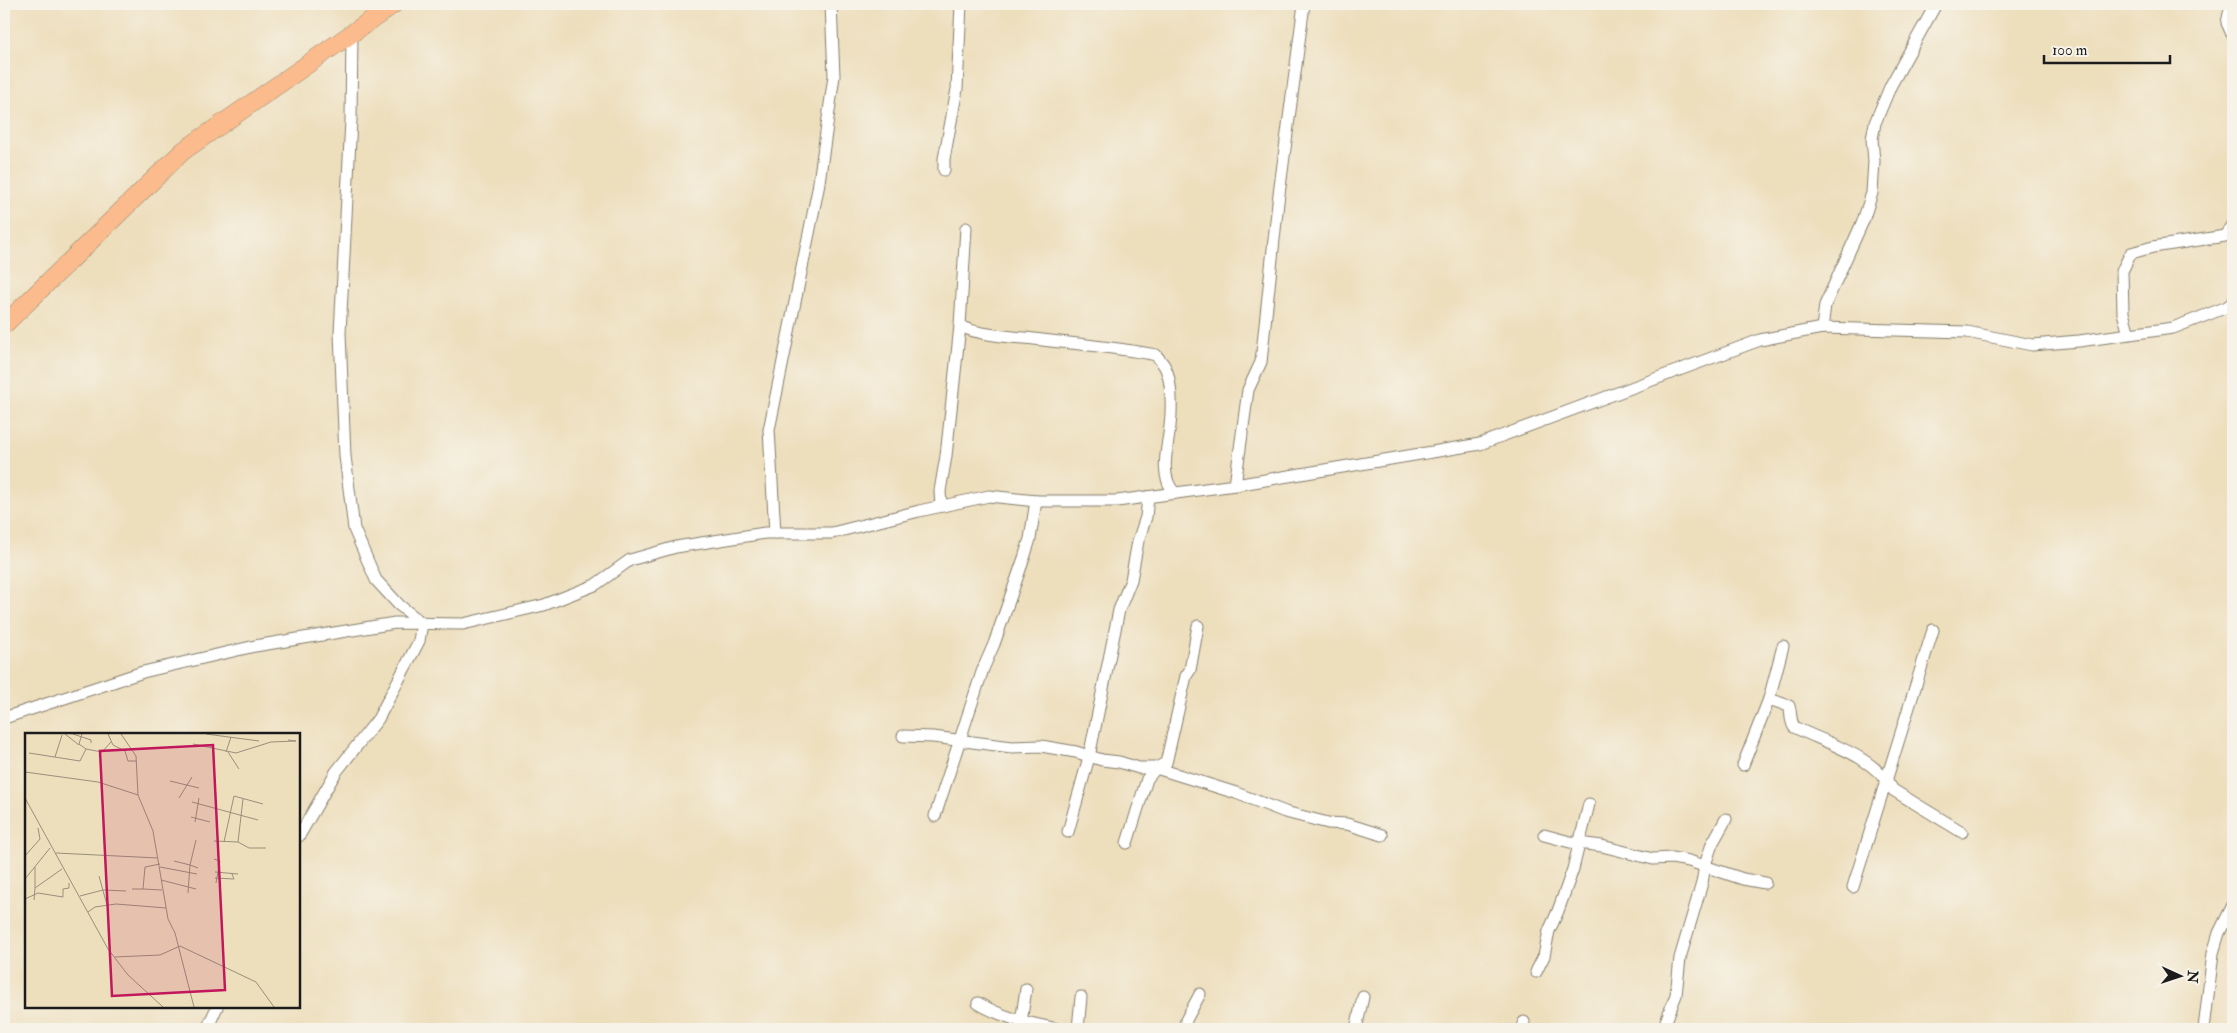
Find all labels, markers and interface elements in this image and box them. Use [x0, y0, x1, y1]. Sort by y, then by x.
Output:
scale bar [2044, 32, 2171, 64]
text: 100 m [2052, 41, 2088, 60]
inset map [25, 733, 300, 1008]
north arrow [2154, 950, 2204, 1000]
text: N [2184, 969, 2201, 984]

